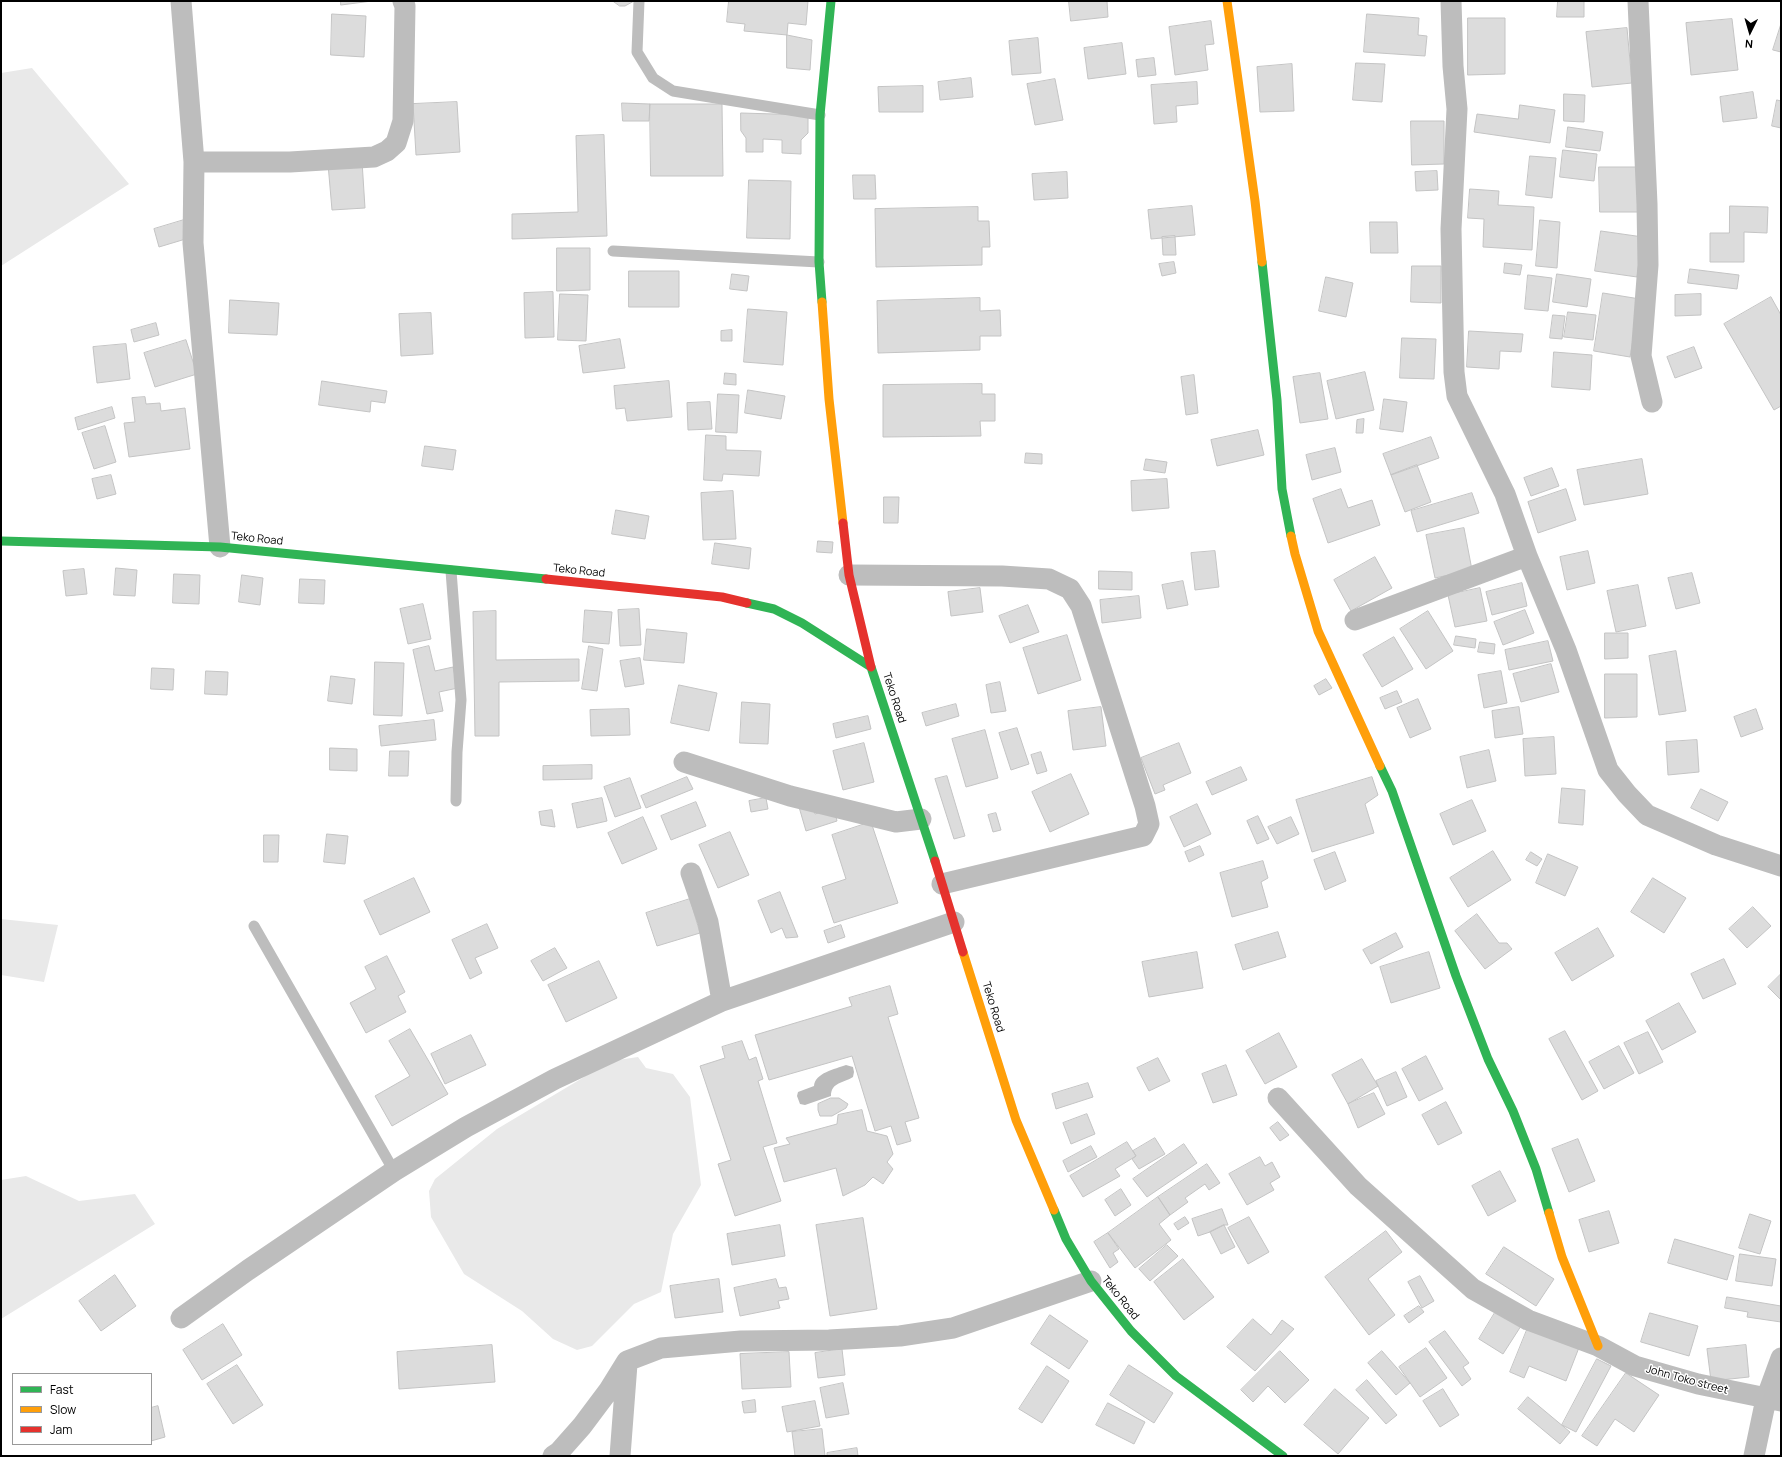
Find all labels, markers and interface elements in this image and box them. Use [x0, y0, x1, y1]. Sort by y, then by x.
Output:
north arrow [1730, 12, 1770, 52]
text: N [1744, 37, 1754, 52]
street label: Teko Road [230, 530, 284, 548]
street label: Teko Road [552, 562, 606, 580]
street label: Teko Road [880, 671, 908, 725]
street label: Teko Road [979, 980, 1007, 1034]
street label: Teko Road [1098, 1274, 1142, 1322]
street label: John Toko street [1645, 1363, 1729, 1397]
legend [12, 1373, 152, 1445]
text: Fast [50, 1381, 74, 1398]
text: Slow [50, 1401, 76, 1418]
text: Jam [50, 1421, 72, 1438]

